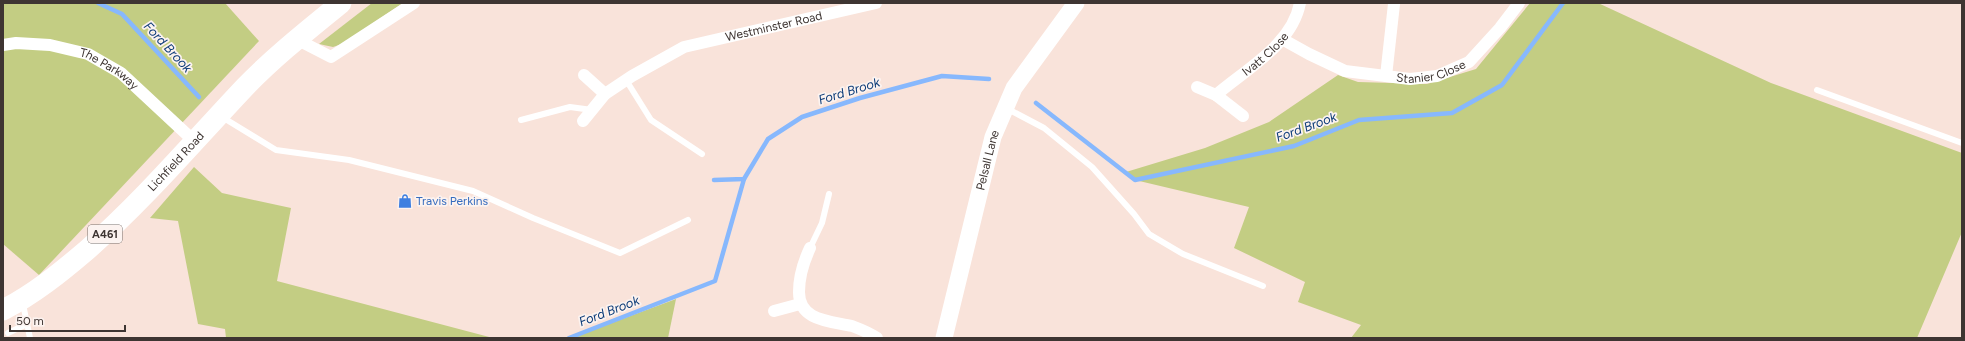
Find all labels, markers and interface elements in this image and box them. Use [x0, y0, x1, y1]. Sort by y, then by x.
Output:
street label: Westminster Road [724, 9, 824, 44]
water label: Ford Brook [141, 19, 196, 76]
street label: Ivatt Close [1239, 29, 1292, 79]
street label: The Parkway [79, 45, 142, 93]
street label: Stanier Close [1395, 57, 1468, 86]
water label: Ford Brook [816, 74, 882, 107]
water label: Ford Brook [1274, 109, 1339, 145]
street label: Pelsall Lane [973, 127, 1002, 192]
street label: Lichfield Road [145, 129, 207, 194]
shop icon: Travis Perkins [397, 193, 413, 209]
place label: Travis Perkins [416, 194, 488, 208]
road number: A461 [88, 225, 122, 243]
water label: Ford Brook [577, 292, 642, 329]
scale bar [10, 307, 125, 333]
text: 50 m [16, 314, 44, 328]

